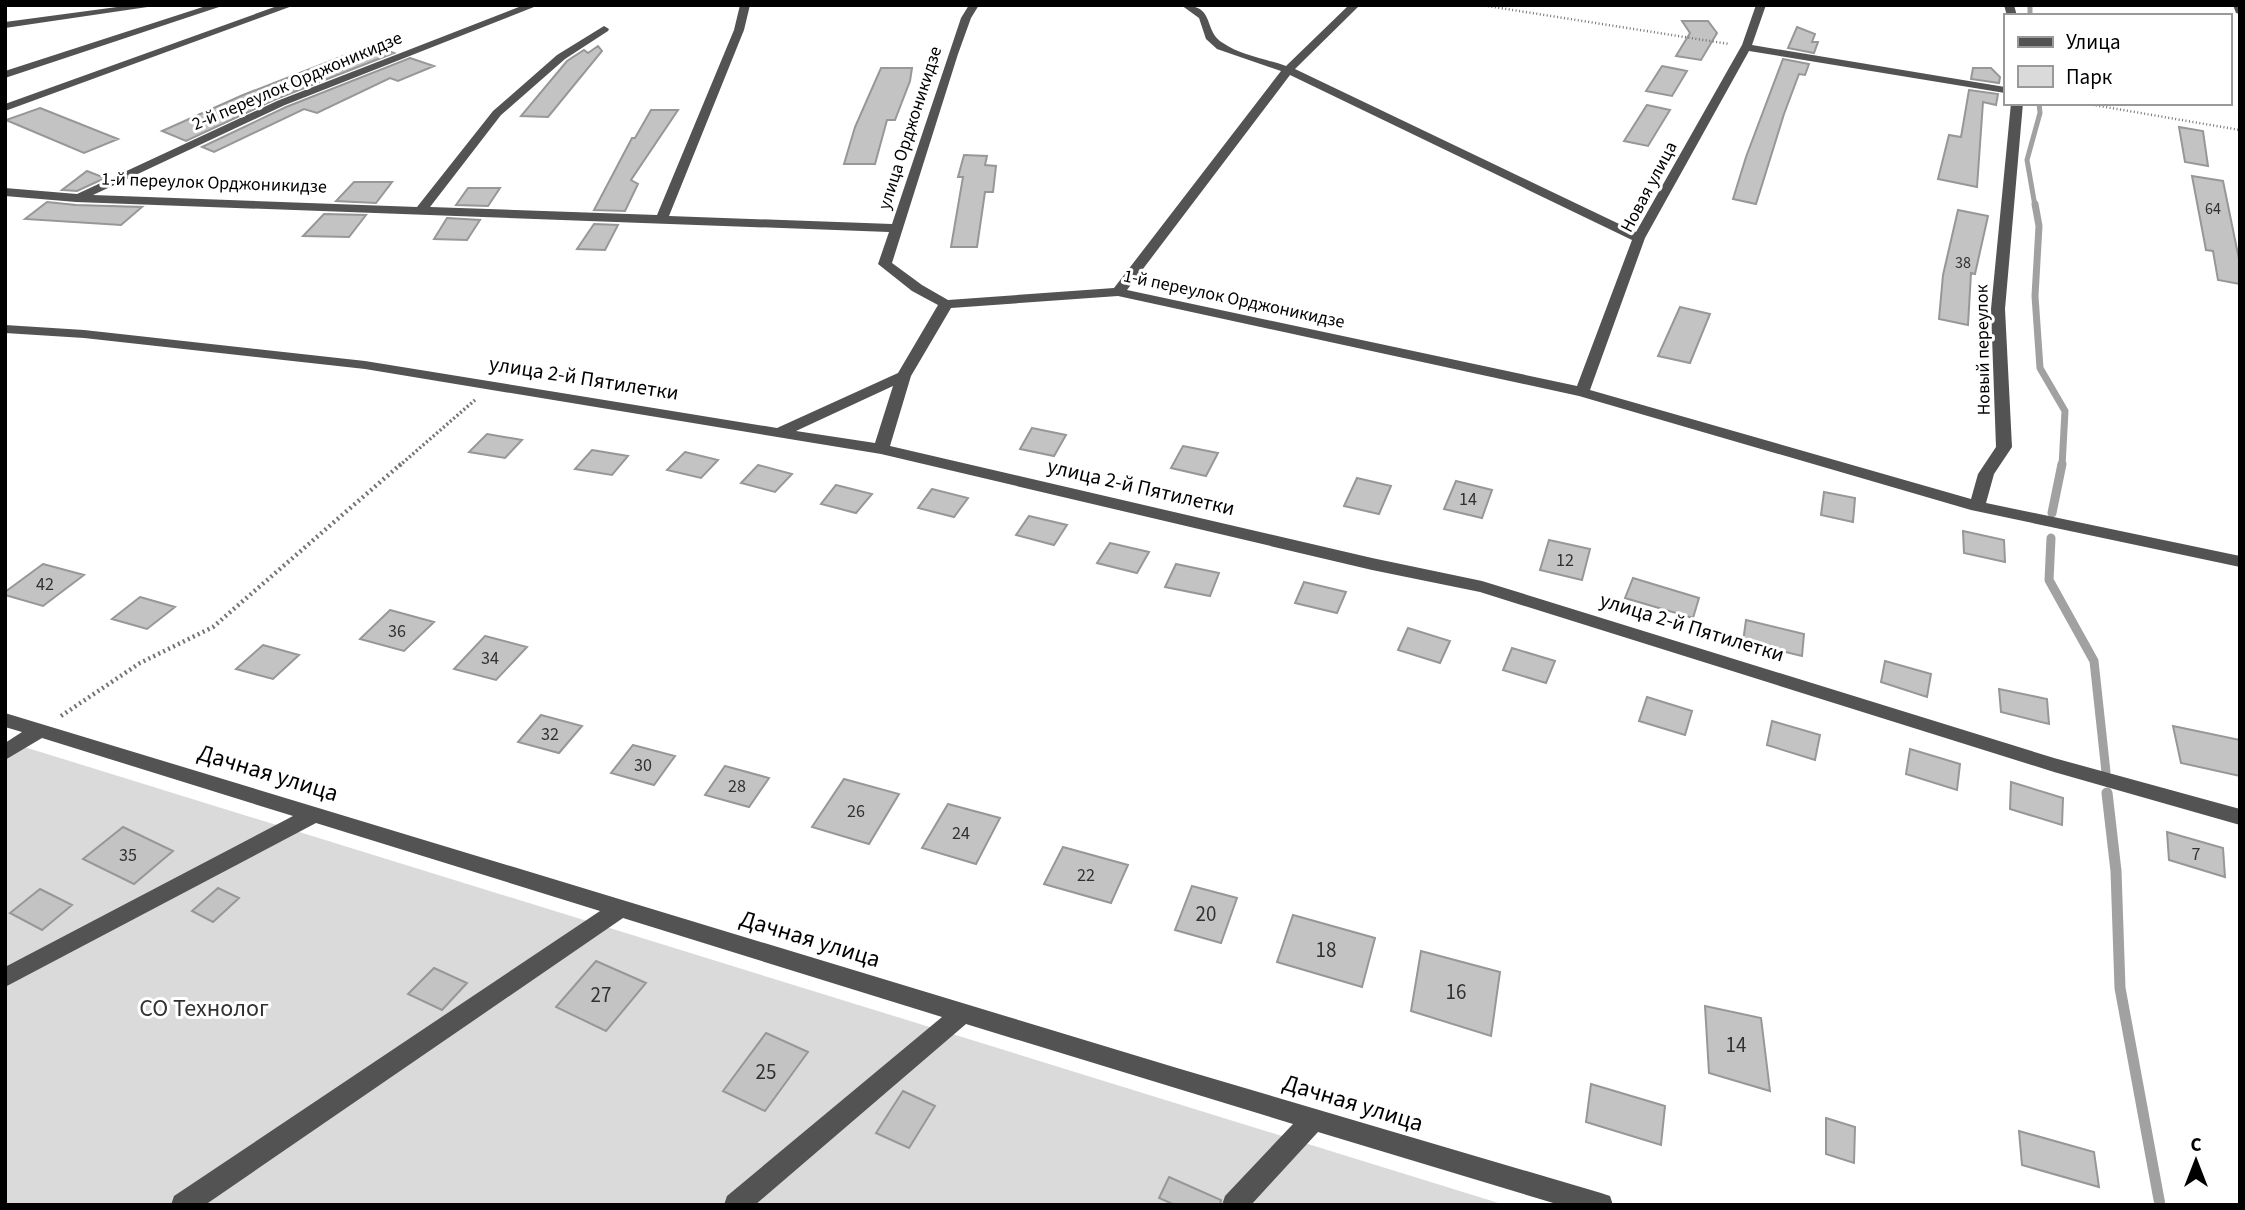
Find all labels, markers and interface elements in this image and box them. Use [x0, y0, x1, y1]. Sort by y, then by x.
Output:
legend [2004, 14, 2231, 105]
street label: 2-й переулок Орджоникидзе [188, 25, 406, 137]
text: Улица [2066, 27, 2121, 57]
street label: улица Орджоникидзе [872, 43, 948, 213]
text: Парк [2066, 62, 2113, 92]
street label: Новая улица [1615, 137, 1683, 237]
street label: 1-й переулок Орджоникидзе [101, 167, 327, 199]
house number: 64 [2205, 198, 2221, 220]
house number: 38 [1955, 252, 1971, 274]
street label: 1-й переулок Орджоникидзе [1121, 263, 1347, 335]
street label: Новый переулок [1969, 284, 1997, 416]
street label: улица 2-й Пятилетки [487, 348, 681, 408]
street label: улица 2-й Пятилетки [1044, 451, 1238, 523]
house number: 14 [1459, 487, 1477, 512]
house number: 12 [1556, 548, 1574, 573]
house number: 42 [36, 572, 54, 597]
street label: улица 2-й Пятилетки [1596, 585, 1788, 669]
house number: 36 [388, 619, 406, 644]
house number: 34 [481, 646, 499, 671]
house number: 32 [541, 722, 559, 747]
street label: Дачная улица [193, 735, 343, 811]
house number: 30 [634, 753, 652, 778]
house number: 28 [728, 774, 746, 799]
house number: 26 [847, 799, 865, 824]
house number: 24 [952, 821, 970, 846]
house number: 7 [2192, 842, 2201, 867]
house number: 35 [119, 843, 137, 868]
house number: 22 [1077, 863, 1095, 888]
house number: 20 [1196, 899, 1216, 929]
street label: Дачная улица [735, 901, 885, 977]
house number: 18 [1316, 935, 1336, 965]
house number: 16 [1446, 977, 1466, 1007]
house number: 27 [591, 980, 611, 1010]
park label: СО Технолог [139, 991, 269, 1026]
house number: 14 [1726, 1030, 1746, 1060]
house number: 25 [756, 1057, 776, 1087]
street label: Дачная улица [1278, 1065, 1428, 1141]
north arrow [2161, 1126, 2231, 1196]
text: С [2190, 1132, 2202, 1159]

